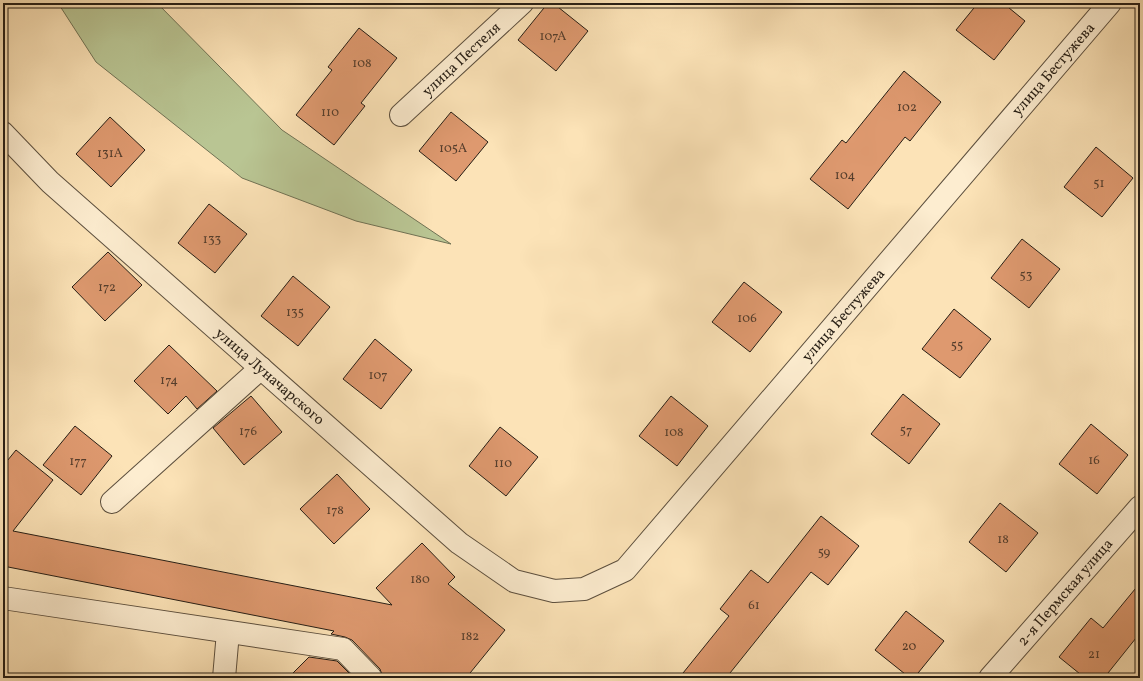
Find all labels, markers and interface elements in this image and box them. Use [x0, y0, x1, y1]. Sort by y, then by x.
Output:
street label: улица Пестеля [418, 18, 506, 102]
street label: улица Бестужева [1008, 19, 1101, 121]
house number: 107А [539, 28, 567, 46]
house number: 108 [352, 55, 372, 73]
house number: 102 [897, 99, 917, 117]
house number: 110 [321, 104, 339, 122]
house number: 105А [439, 140, 467, 158]
house number: 131А [97, 145, 123, 163]
house number: 104 [835, 167, 855, 185]
house number: 51 [1093, 175, 1105, 193]
house number: 133 [203, 231, 221, 249]
street label: улица Бестужева [798, 265, 891, 367]
house number: 53 [1020, 267, 1033, 285]
house number: 172 [98, 279, 116, 297]
house number: 135 [286, 304, 304, 322]
house number: 106 [737, 310, 757, 328]
street label: улица Луначарского [210, 324, 328, 431]
house number: 55 [951, 337, 963, 355]
house number: 107 [368, 367, 388, 385]
house number: 174 [160, 372, 178, 390]
house number: 57 [900, 422, 912, 440]
house number: 176 [239, 423, 257, 441]
house number: 108 [664, 424, 684, 442]
house number: 16 [1088, 452, 1100, 470]
house number: 177 [69, 453, 87, 471]
house number: 110 [494, 455, 512, 473]
house number: 178 [326, 502, 344, 520]
house number: 18 [997, 531, 1009, 549]
street label: 2-я Пермская улица [1013, 535, 1119, 651]
house number: 59 [818, 544, 831, 562]
house number: 180 [410, 571, 430, 589]
house number: 61 [748, 597, 760, 615]
house number: 182 [461, 628, 479, 646]
house number: 20 [902, 638, 917, 656]
house number: 21 [1088, 646, 1100, 664]

